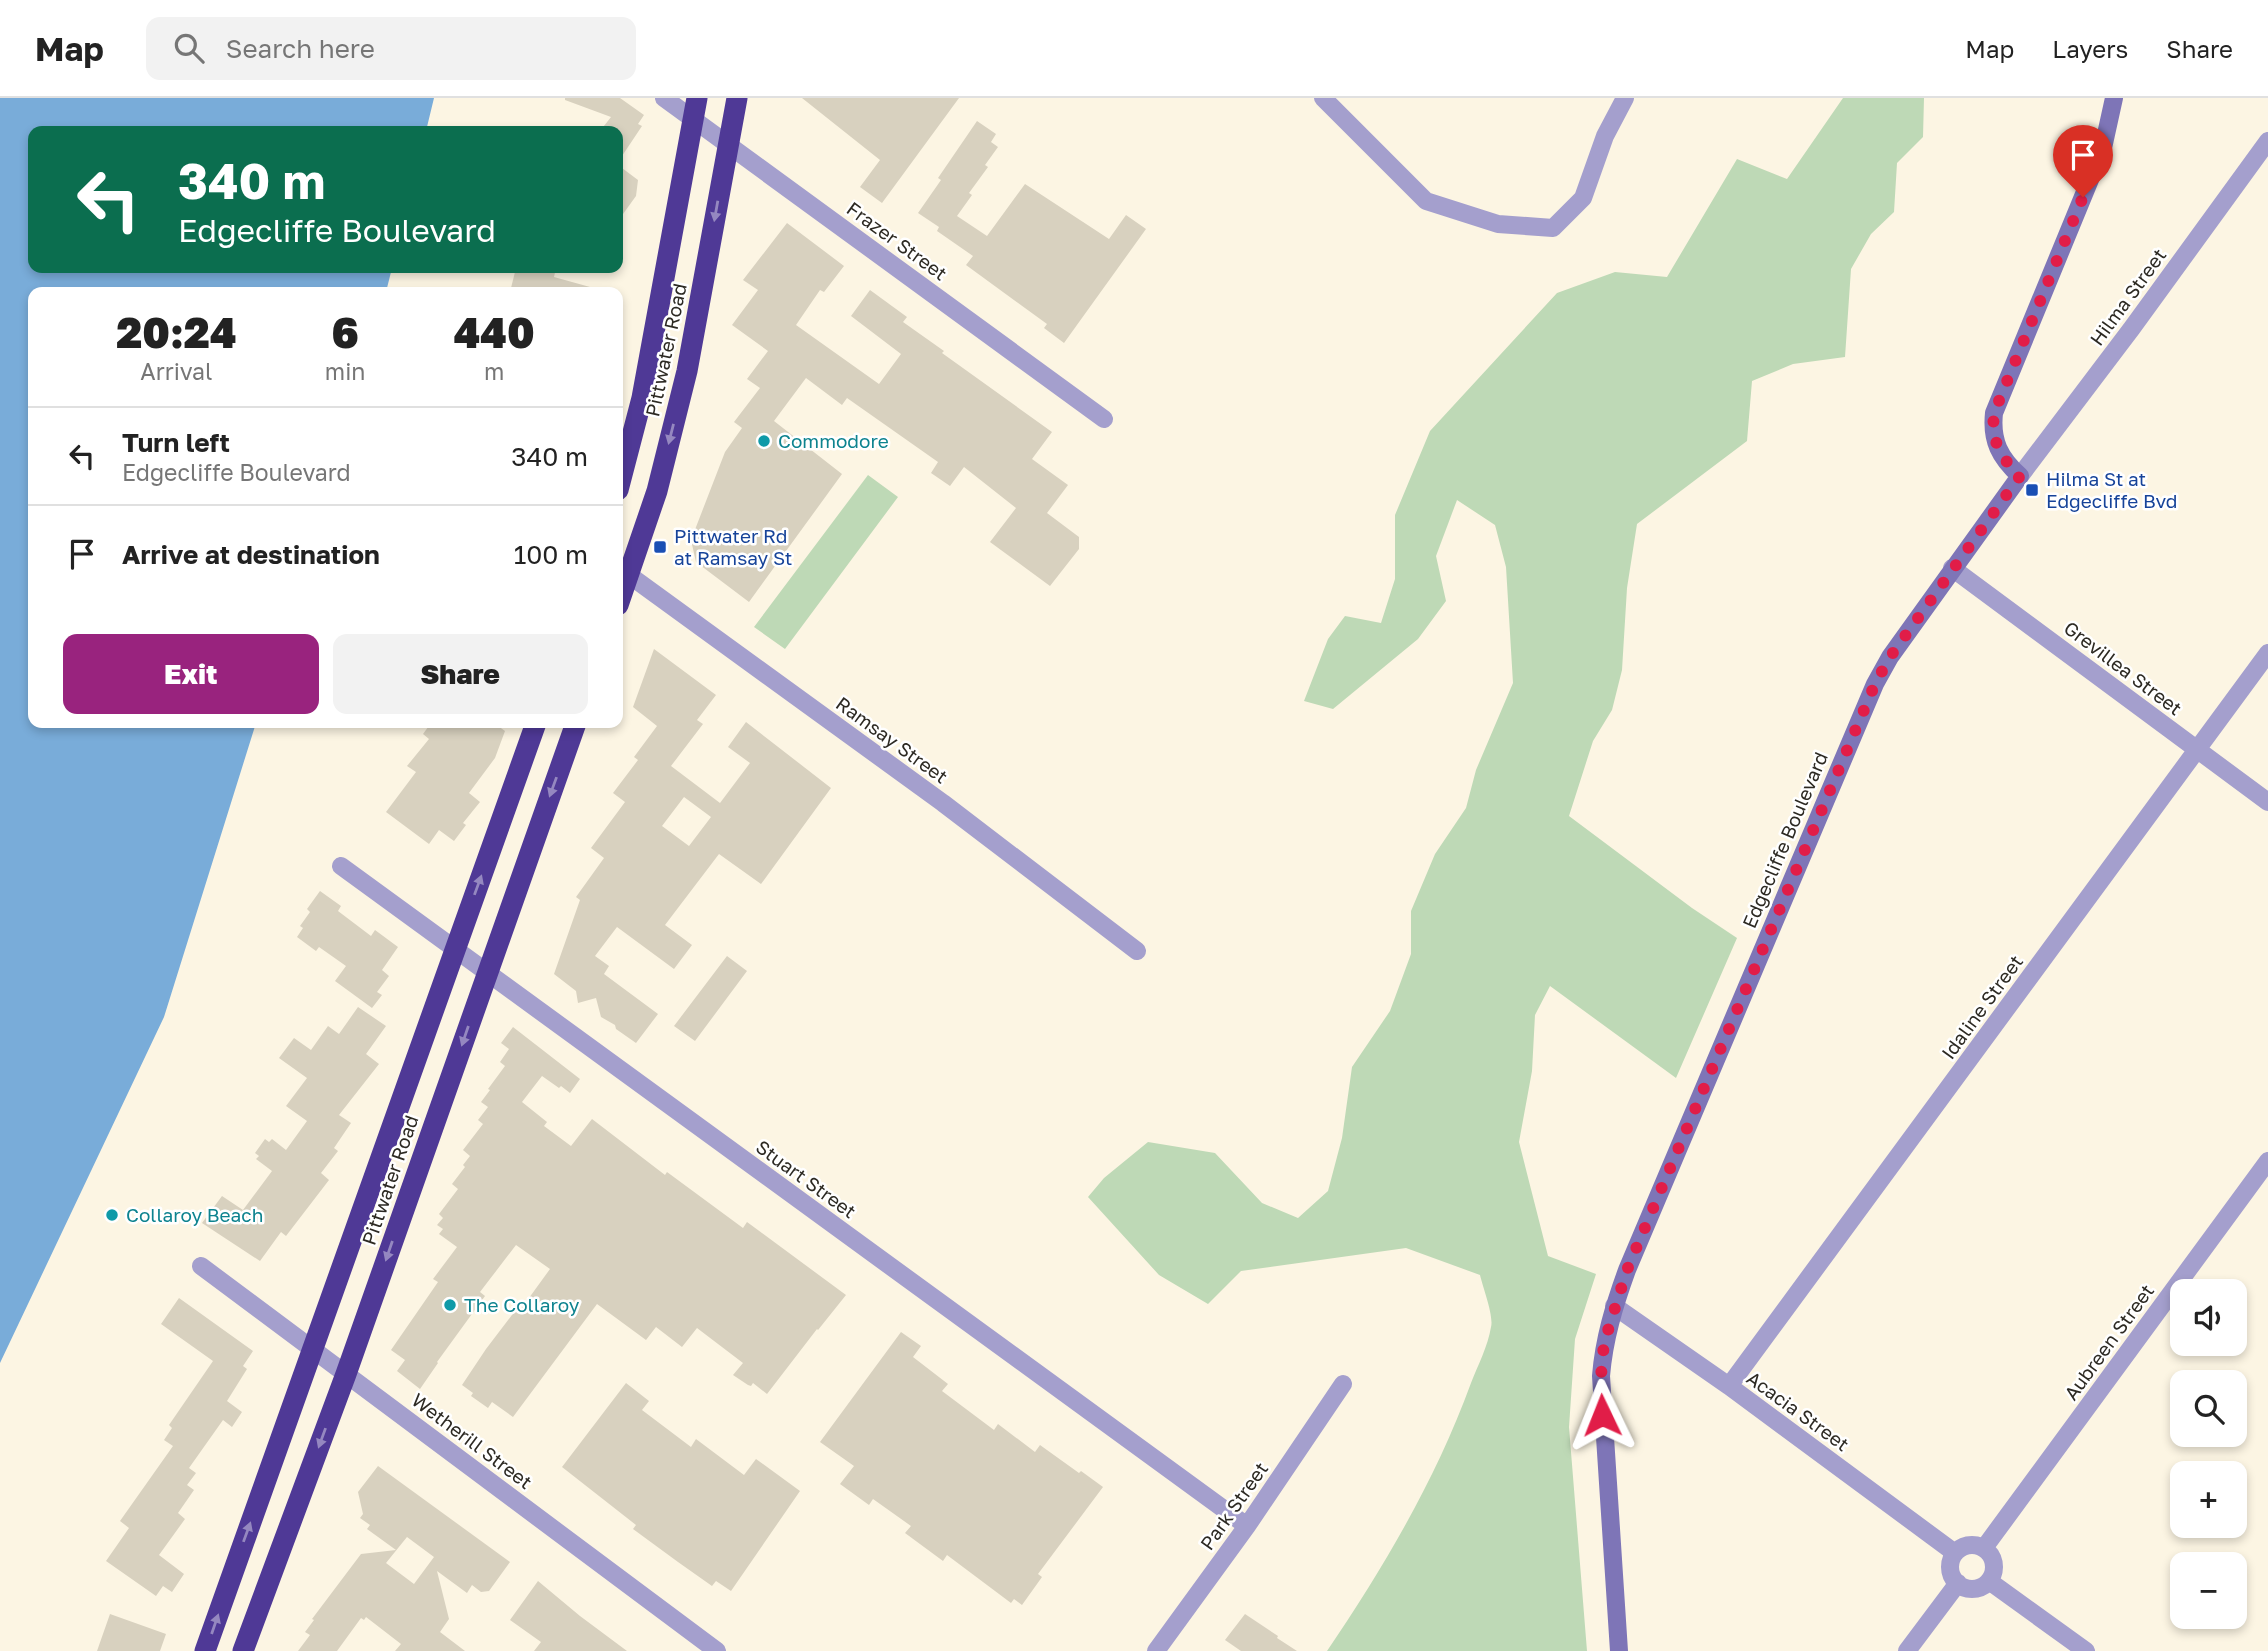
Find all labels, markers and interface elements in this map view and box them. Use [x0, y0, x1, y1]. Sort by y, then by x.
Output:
search box [146, 17, 636, 80]
text: Map [35, 29, 104, 68]
icon: search [170, 29, 208, 67]
text: Search here [226, 33, 375, 64]
text: Map [1965, 34, 2014, 63]
text: Layers [2052, 34, 2128, 63]
text: Share [2166, 34, 2233, 63]
pin [2053, 125, 2113, 197]
icon: arrive [2064, 136, 2102, 174]
text: 340 m [178, 151, 326, 210]
icon: left [63, 154, 154, 245]
street label: Frazer Street [843, 197, 952, 285]
one-way arrow [710, 200, 721, 222]
text: Edgecliffe Boulevard [178, 211, 496, 249]
street label: Hilma Street [2085, 244, 2170, 350]
street label: Pittwater Road [640, 281, 691, 419]
text: 20:24 [116, 307, 237, 357]
text: 6 [331, 307, 359, 357]
text: 440 [454, 307, 535, 357]
text: Arrival [140, 357, 212, 385]
text: min [325, 357, 365, 385]
text: m [484, 357, 504, 385]
one-way arrow [665, 423, 676, 445]
text: Turn left [122, 427, 230, 458]
place label: Commodore [778, 429, 889, 452]
marker: Commodore [756, 433, 772, 449]
icon: left [63, 437, 101, 475]
text: 340 m [511, 441, 588, 472]
text: Edgecliffe Boulevard [122, 458, 351, 486]
place label: Hilma St at Edgecliffe Bvd [2046, 467, 2177, 512]
marker: Hilma St at Edgecliffe Bvd [2024, 482, 2040, 498]
place label: Pittwater Rd at Ramsay St [674, 524, 792, 569]
icon: arrive [63, 535, 101, 573]
text: Arrive at destination [122, 539, 380, 570]
text: 100 m [514, 539, 588, 570]
marker: Pittwater Rd at Ramsay St [652, 539, 668, 555]
street label: Grevillea Street [2060, 616, 2187, 719]
button: Exit [63, 634, 319, 714]
button: Share [333, 634, 588, 714]
street label: Ramsay Street [832, 691, 953, 788]
street label: Edgecliffe Boulevard [1737, 748, 1832, 931]
one-way arrow [547, 777, 558, 798]
one-way arrow [473, 874, 484, 895]
street label: Idaline Street [1936, 950, 2027, 1063]
one-way arrow [459, 1026, 470, 1047]
street label: Pittwater Road [357, 1112, 422, 1248]
street label: Stuart Street [752, 1135, 861, 1223]
place label: Collaroy Beach [126, 1203, 263, 1226]
marker: Collaroy Beach [104, 1207, 120, 1223]
one-way arrow [383, 1240, 394, 1261]
street label: Aubreen Street [2059, 1279, 2158, 1404]
map controls [2170, 1279, 2247, 1629]
button: sound [2170, 1279, 2247, 1356]
place label: The Collaroy [464, 1293, 580, 1316]
marker: The Collaroy [442, 1297, 458, 1313]
street label: Acacia Street [1743, 1366, 1854, 1455]
button: search [2170, 1370, 2247, 1447]
position arrow [1565, 1378, 1639, 1452]
street label: Wetherill Street [408, 1388, 537, 1493]
one-way arrow [316, 1427, 327, 1448]
street label: Park Street [1195, 1457, 1272, 1554]
button: + [2170, 1461, 2247, 1538]
one-way arrow [242, 1522, 253, 1543]
button: − [2170, 1552, 2247, 1629]
one-way arrow [209, 1613, 220, 1634]

